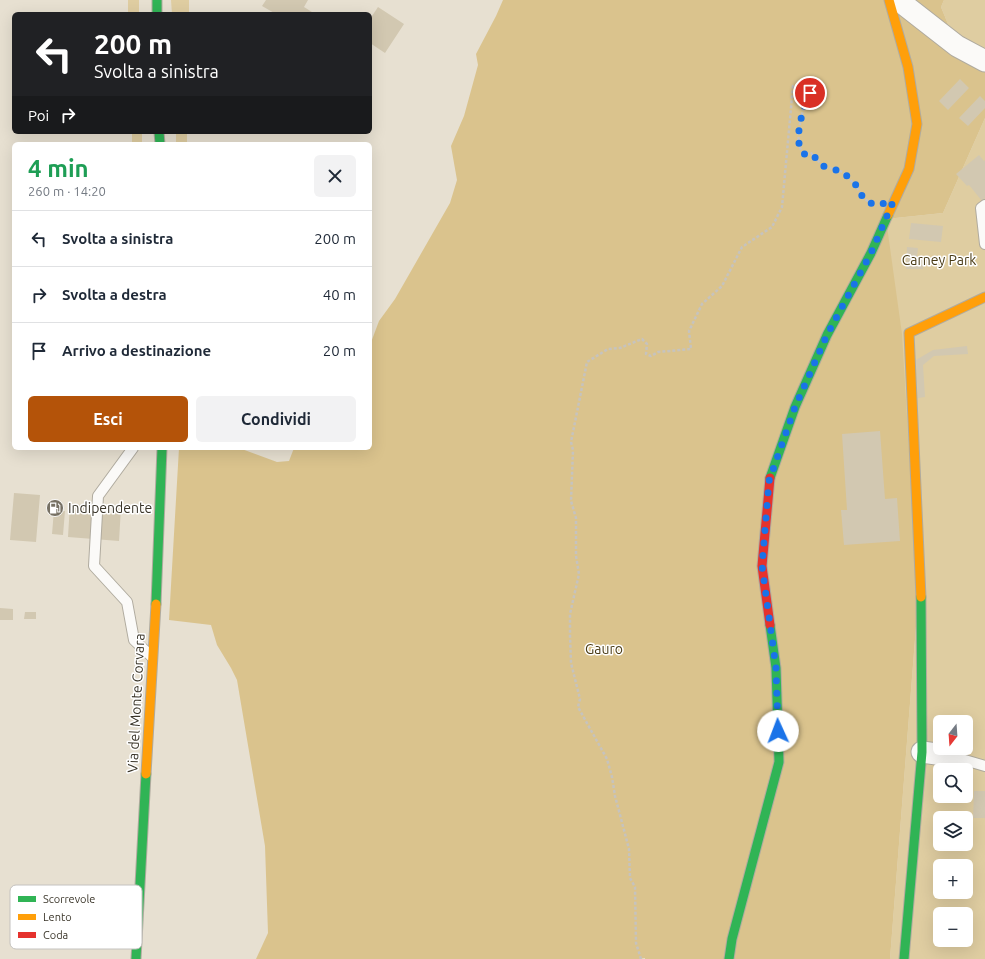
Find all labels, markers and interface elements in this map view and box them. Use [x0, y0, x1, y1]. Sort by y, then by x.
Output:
icon: left [28, 28, 80, 80]
text: 200 m [94, 28, 172, 59]
text: Svolta a sinistra [94, 61, 219, 81]
pin [793, 76, 827, 110]
icon: arrive [799, 82, 821, 104]
icon: right [57, 104, 79, 126]
text: Poi [28, 107, 49, 124]
text: 4 min [28, 155, 89, 182]
button: close [314, 155, 356, 197]
text: 260 m · 14:20 [28, 184, 106, 198]
icon: left [28, 228, 50, 250]
text: Svolta a sinistra [62, 230, 173, 247]
text: 200 m [314, 230, 356, 247]
park label: Carney Park [902, 252, 976, 268]
icon: right [28, 284, 50, 306]
text: Svolta a destra [62, 286, 167, 303]
text: 40 m [323, 286, 356, 303]
icon: arrive [28, 340, 50, 362]
text: Arrivo a destinazione [62, 342, 211, 359]
text: 20 m [323, 342, 356, 359]
button: Esci [28, 396, 188, 442]
button: Condividi [196, 396, 356, 442]
fuel station icon: Indipendente [45, 498, 65, 518]
place label: Indipendente [68, 500, 152, 516]
street label: Via del Monte Corvara [124, 633, 148, 773]
park label: Gauro [585, 641, 623, 657]
position arrow [757, 710, 799, 752]
north arrow [933, 715, 973, 755]
map controls [933, 715, 973, 947]
button: search [933, 763, 973, 803]
button: layers [933, 811, 973, 851]
button: + [933, 859, 973, 899]
legend [10, 885, 142, 949]
text: Scorrevole [43, 893, 95, 905]
button: − [933, 907, 973, 947]
text: Lento [43, 911, 72, 923]
text: Coda [43, 929, 68, 941]

